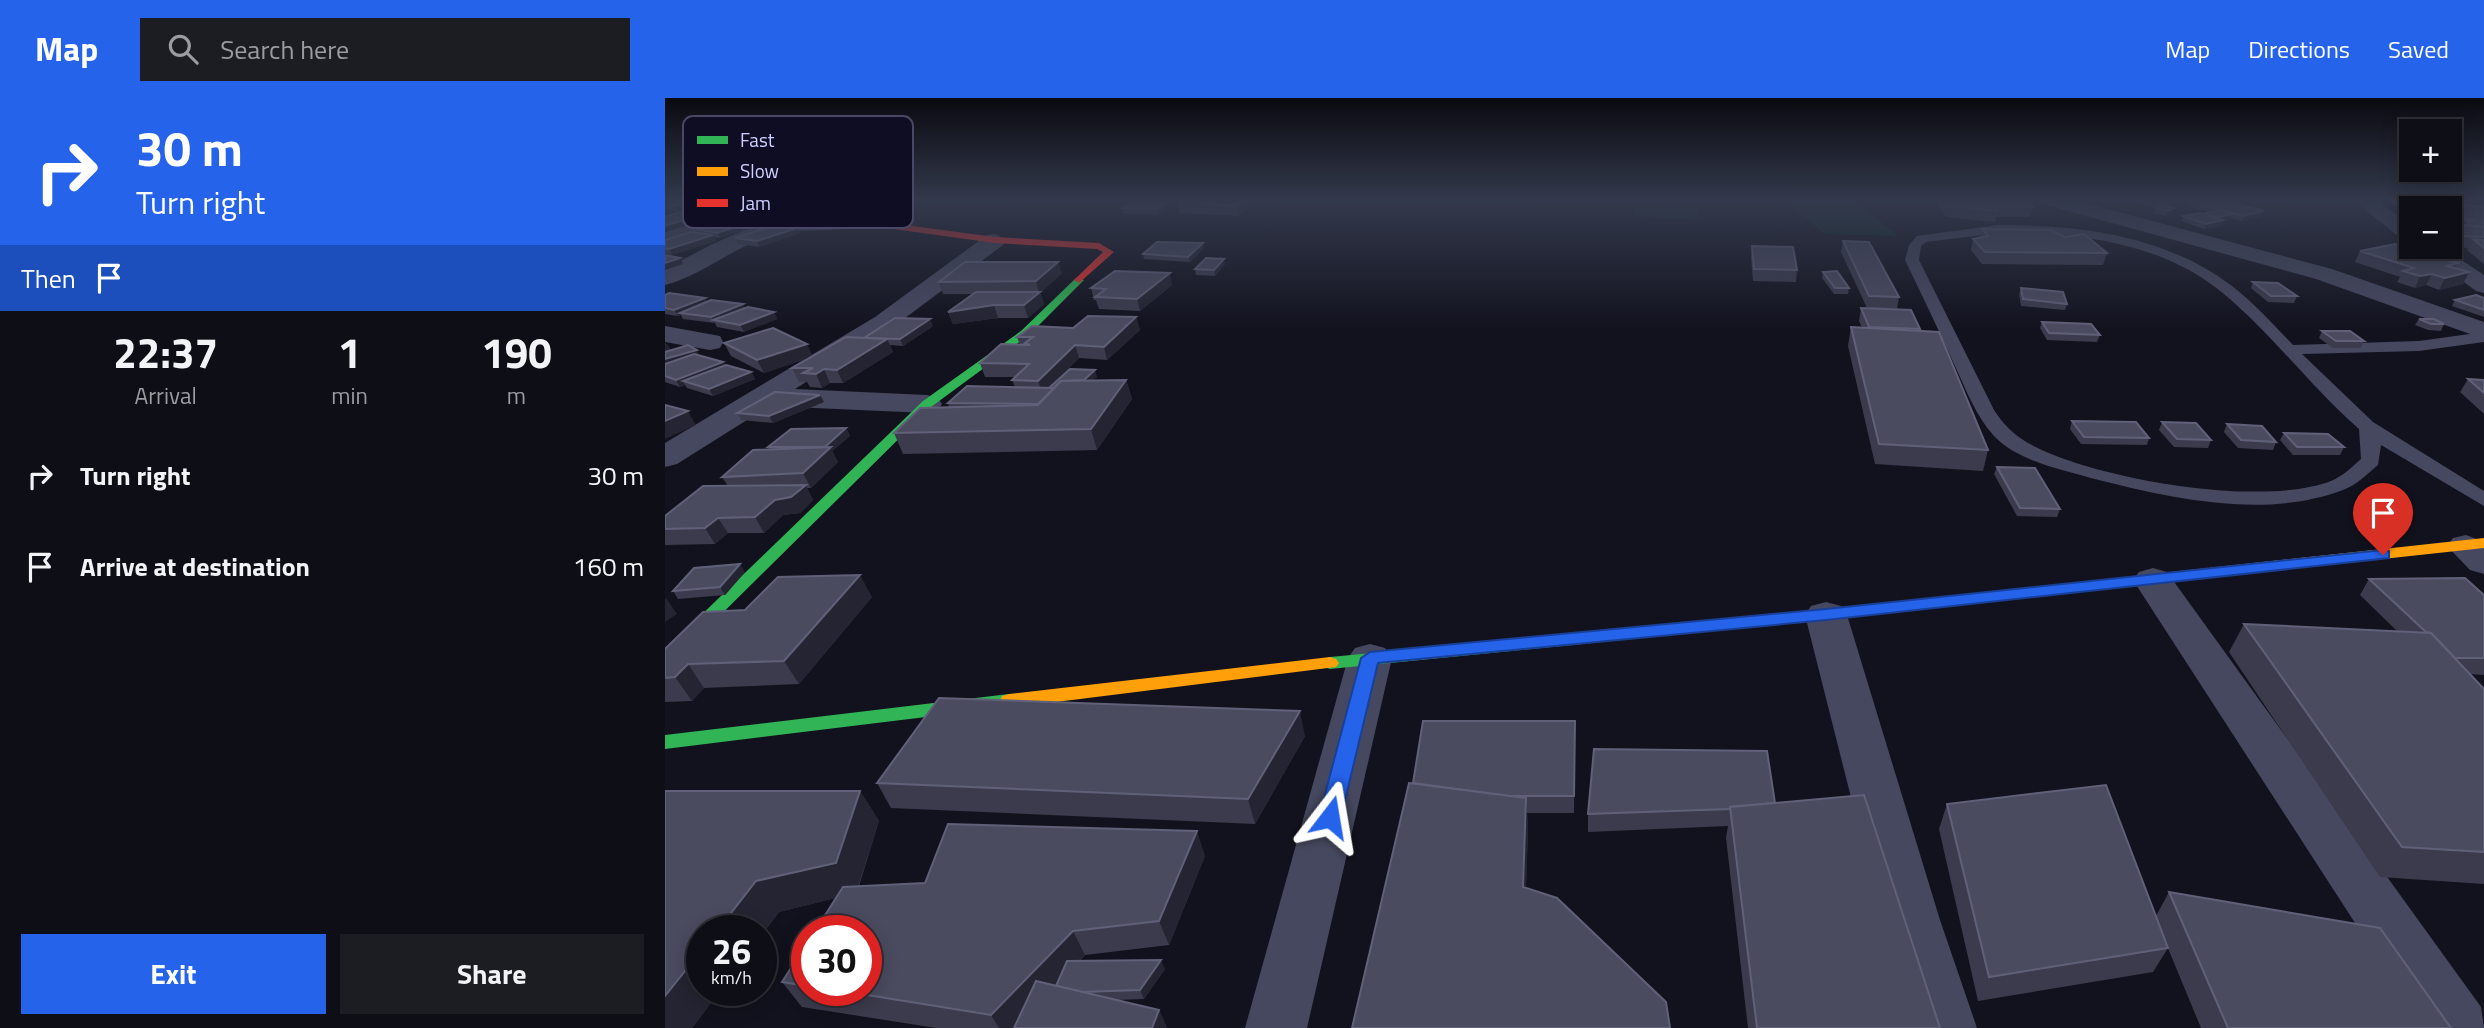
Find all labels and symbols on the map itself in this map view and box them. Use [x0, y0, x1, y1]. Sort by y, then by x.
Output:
legend [683, 116, 913, 228]
text: Fast [740, 125, 775, 154]
text: Slow [740, 156, 779, 185]
text: Jam [740, 188, 771, 217]
pin [2353, 483, 2413, 555]
position arrow [1293, 780, 1367, 854]
speed limit sign: 30 [791, 915, 882, 1006]

